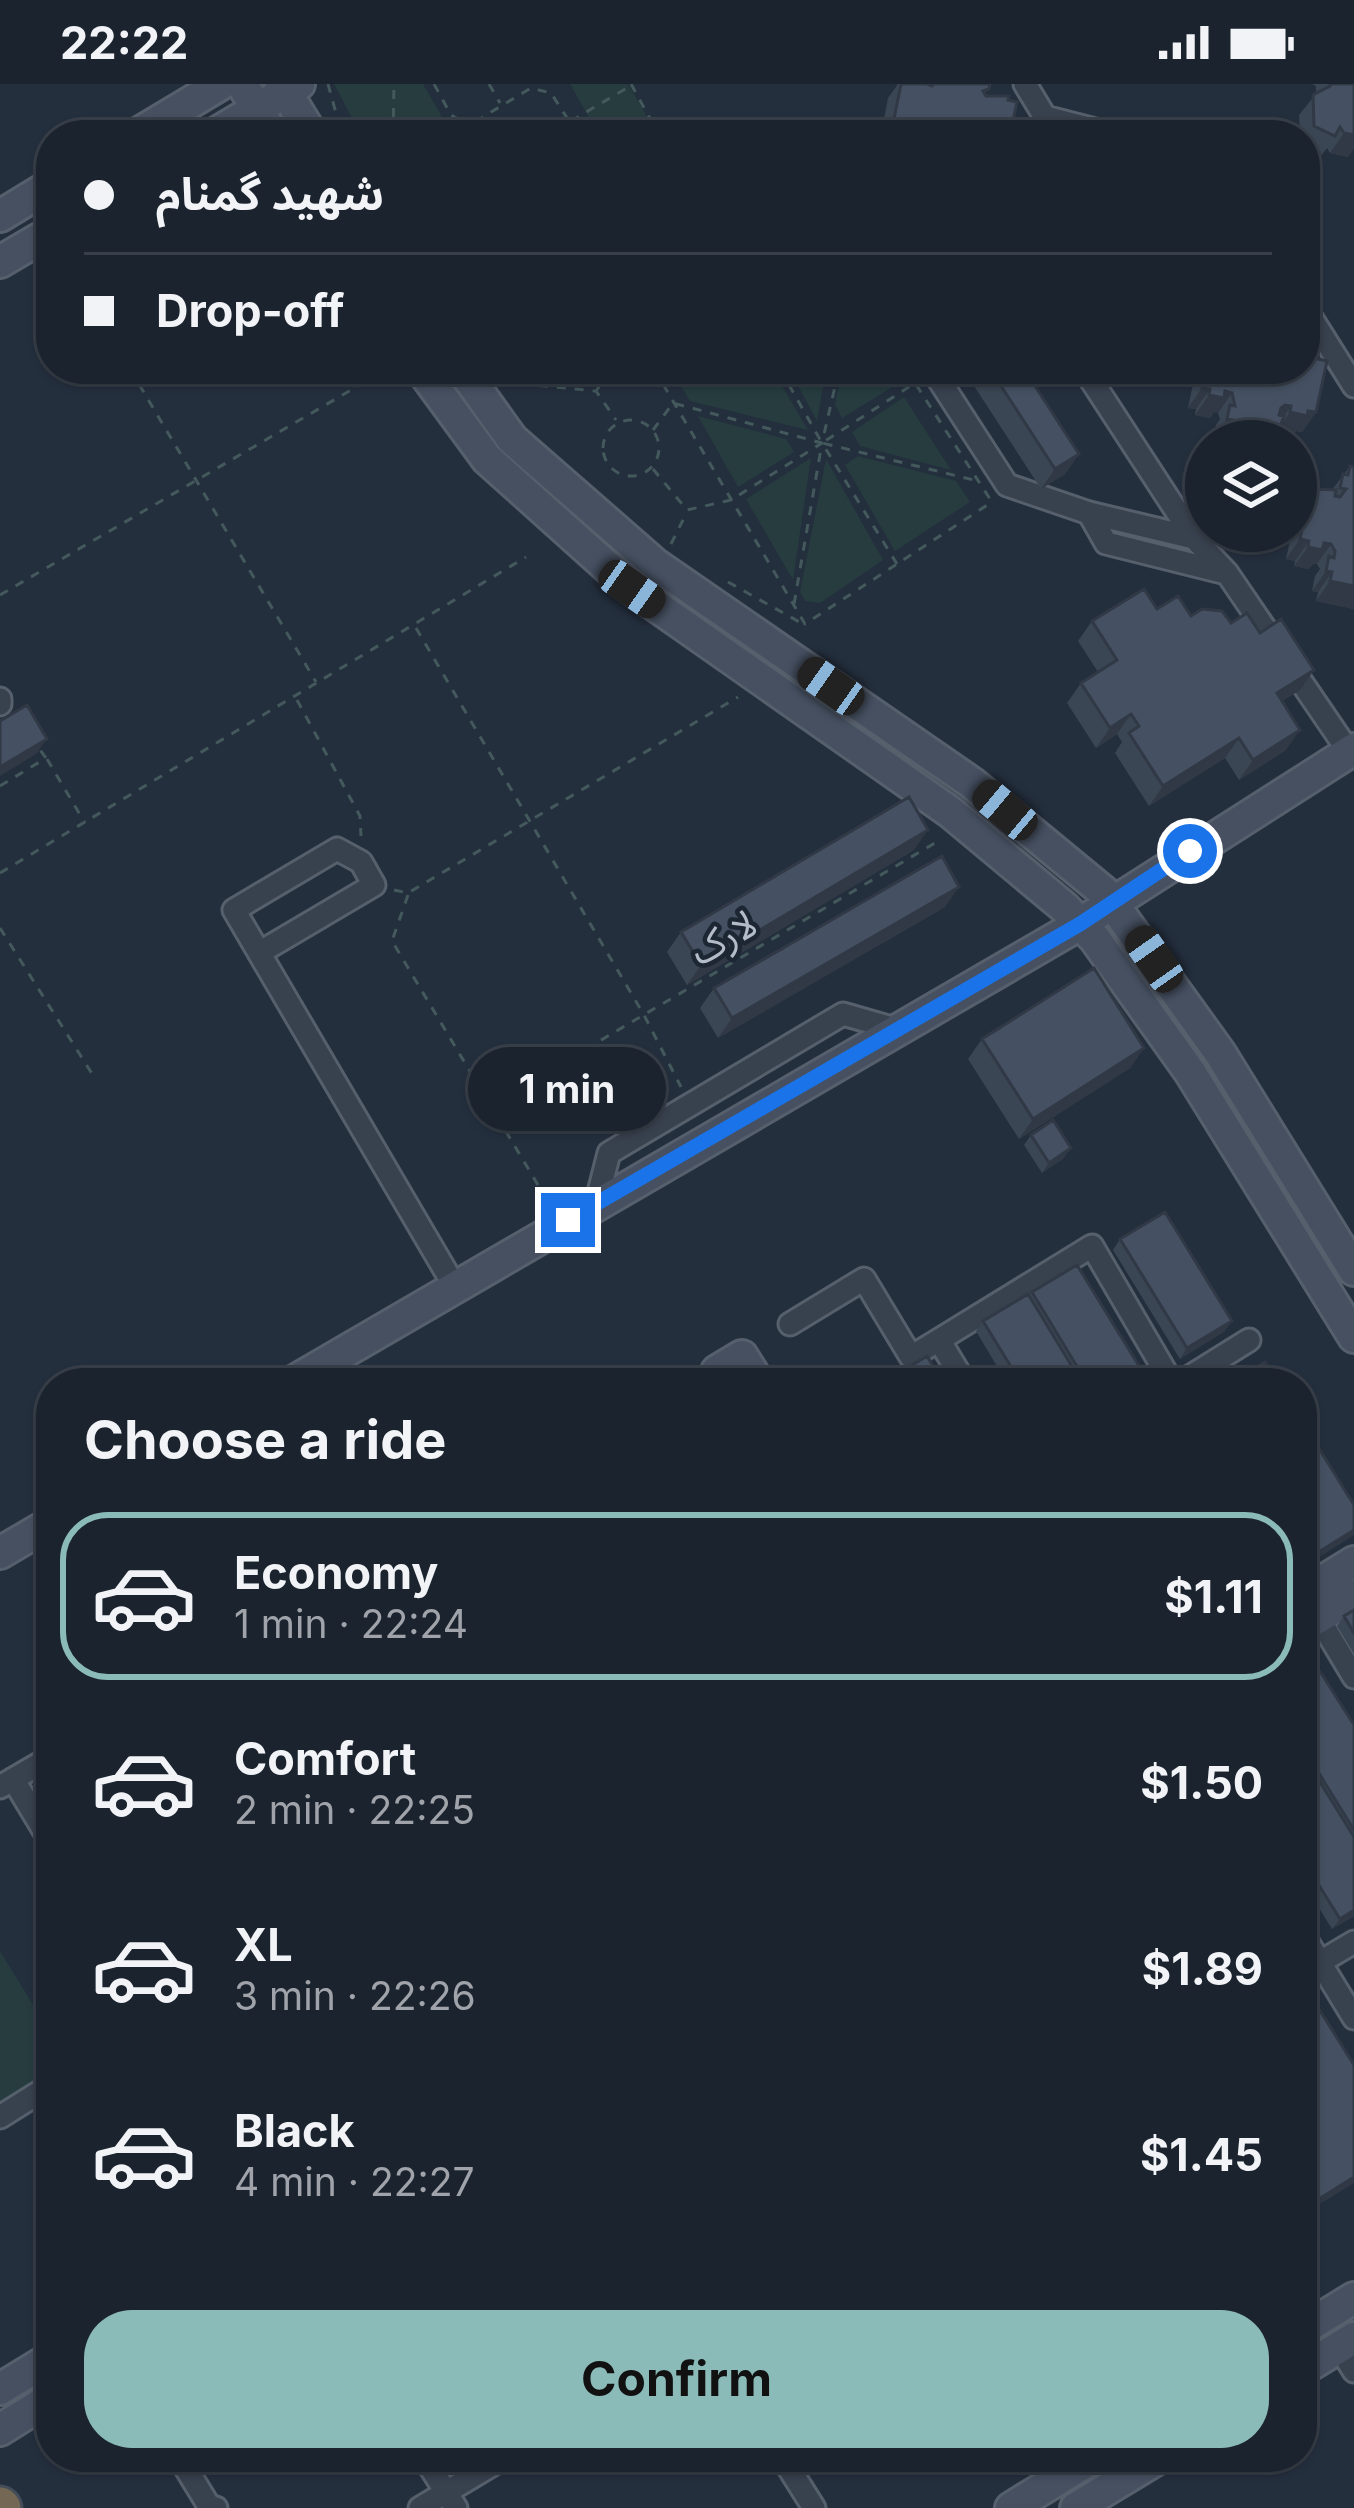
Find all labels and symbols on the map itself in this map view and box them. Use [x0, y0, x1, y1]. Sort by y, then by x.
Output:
car [592, 554, 672, 624]
car [791, 651, 871, 721]
car [966, 773, 1044, 847]
route start [1163, 824, 1217, 878]
street label: لارک [681, 899, 765, 974]
car [1119, 919, 1189, 999]
callout: 1 min [469, 1046, 667, 1130]
route end [541, 1193, 595, 1247]

